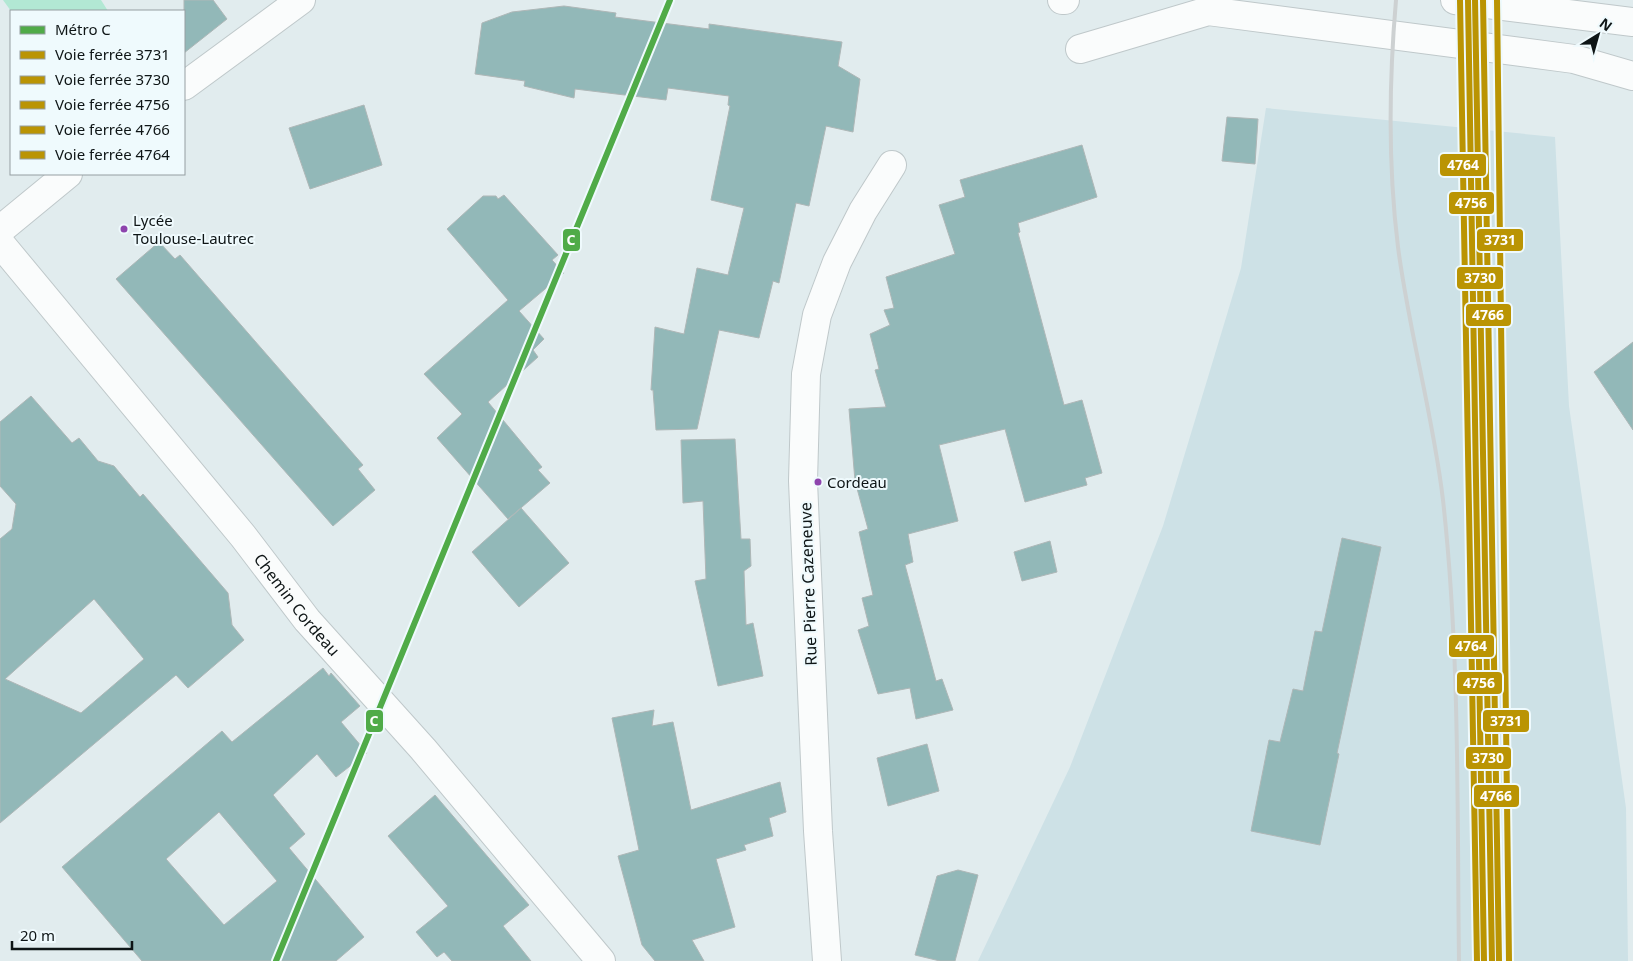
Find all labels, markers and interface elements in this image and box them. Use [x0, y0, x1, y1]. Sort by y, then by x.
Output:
legend [10, 10, 185, 175]
north arrow [1573, 10, 1623, 60]
text: N [1596, 13, 1616, 35]
text: Métro C [55, 19, 111, 39]
text: Voie ferrée 3731 [55, 44, 170, 64]
text: Voie ferrée 3730 [55, 69, 170, 89]
text: Voie ferrée 4756 [55, 94, 170, 114]
text: Voie ferrée 4766 [55, 119, 170, 139]
text: Voie ferrée 4764 [55, 144, 170, 164]
line badge: 4764 [1439, 153, 1487, 177]
text: 4764 [1447, 155, 1479, 174]
line badge: 4756 [1448, 191, 1495, 215]
text: 4756 [1455, 193, 1487, 212]
place label: Lycée Toulouse-Lautrec [133, 210, 254, 248]
marker: Lycée Toulouse-Lautrec [119, 224, 129, 234]
line badge: C [562, 228, 581, 252]
line badge: 3731 [1476, 228, 1524, 252]
text: C [567, 230, 576, 249]
text: 3731 [1484, 230, 1516, 249]
line badge: 3730 [1456, 266, 1504, 290]
text: 3730 [1464, 268, 1496, 287]
line badge: 4766 [1465, 303, 1512, 327]
text: 4766 [1472, 305, 1504, 324]
place label: Cordeau [827, 472, 887, 492]
marker: Cordeau [813, 477, 823, 487]
street label: Rue Pierre Cazeneuve [794, 502, 822, 666]
street label: Chemin Cordeau [249, 549, 345, 661]
line badge: 4764 [1448, 634, 1495, 658]
text: 4764 [1455, 636, 1487, 655]
line badge: 4756 [1456, 671, 1503, 695]
text: 4756 [1463, 673, 1495, 692]
line badge: C [365, 709, 384, 733]
line badge: 3731 [1482, 709, 1530, 733]
text: C [370, 711, 379, 730]
text: 3731 [1490, 711, 1522, 730]
line badge: 3730 [1465, 746, 1512, 770]
text: 3730 [1472, 748, 1504, 767]
line badge: 4766 [1473, 784, 1520, 808]
text: 4766 [1480, 786, 1512, 805]
scale bar [12, 918, 132, 950]
text: 20 m [20, 925, 55, 945]

